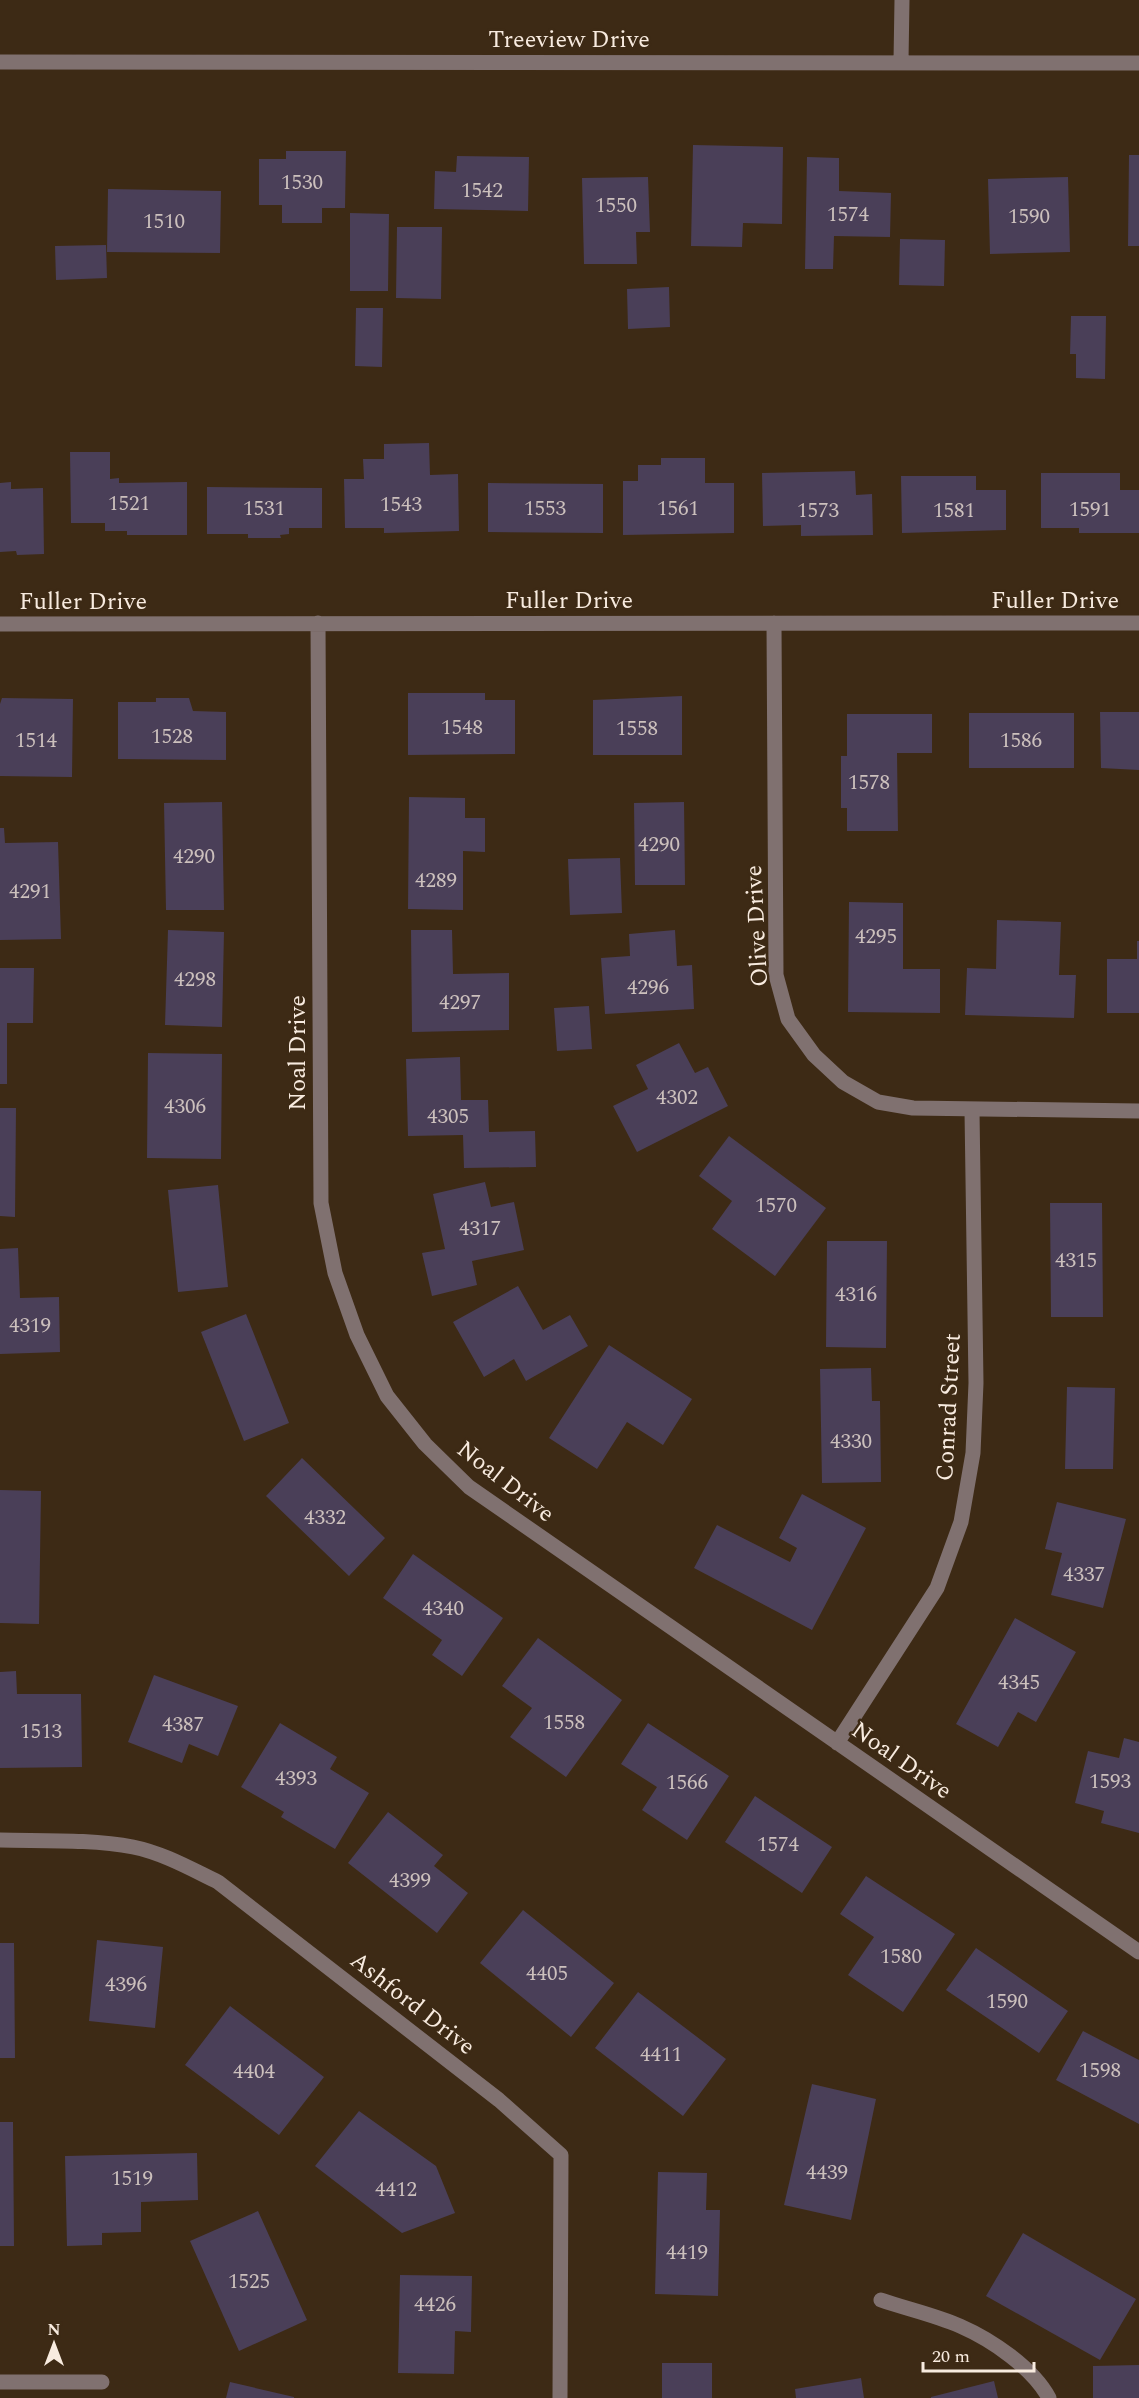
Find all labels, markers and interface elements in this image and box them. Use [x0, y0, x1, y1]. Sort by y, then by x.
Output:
street label: Treeview Drive [488, 22, 650, 58]
house number: 1530 [281, 167, 323, 199]
house number: 1542 [461, 175, 503, 207]
house number: 1550 [595, 190, 637, 222]
house number: 1574 [827, 199, 869, 231]
house number: 1590 [1008, 201, 1050, 233]
house number: 1510 [143, 206, 185, 238]
house number: 1521 [108, 488, 150, 520]
house number: 1543 [380, 489, 422, 521]
house number: 1531 [243, 493, 285, 525]
house number: 1553 [524, 493, 566, 525]
house number: 1561 [657, 493, 699, 525]
house number: 1591 [1069, 494, 1111, 526]
house number: 1573 [797, 495, 839, 527]
house number: 1581 [933, 495, 975, 527]
street label: Fuller Drive [505, 583, 633, 619]
street label: Fuller Drive [991, 583, 1119, 619]
street label: Fuller Drive [19, 584, 147, 620]
house number: 1548 [441, 712, 483, 744]
house number: 1558 [616, 713, 658, 745]
house number: 1528 [151, 721, 193, 753]
house number: 1514 [15, 725, 57, 757]
house number: 1586 [1000, 725, 1042, 757]
house number: 1578 [848, 767, 890, 799]
house number: 4290 [638, 829, 680, 861]
house number: 4290 [173, 841, 215, 873]
street label: Olive Drive [736, 864, 778, 988]
house number: 4289 [415, 865, 457, 897]
house number: 4291 [9, 876, 51, 908]
house number: 4295 [855, 921, 897, 953]
house number: 4298 [174, 964, 216, 996]
house number: 4296 [627, 972, 669, 1004]
house number: 4297 [439, 987, 481, 1019]
street label: Noal Drive [280, 995, 316, 1111]
house number: 4302 [656, 1082, 698, 1114]
house number: 4306 [164, 1091, 206, 1123]
house number: 4305 [427, 1101, 469, 1133]
house number: 1570 [755, 1190, 797, 1222]
house number: 4317 [459, 1213, 501, 1245]
house number: 4315 [1055, 1245, 1097, 1277]
house number: 4316 [835, 1279, 877, 1311]
house number: 4319 [9, 1310, 51, 1342]
street label: Conrad Street [927, 1332, 971, 1482]
house number: 4330 [830, 1426, 872, 1458]
street label: Noal Drive [449, 1432, 562, 1532]
house number: 4332 [304, 1502, 346, 1534]
house number: 4337 [1063, 1559, 1105, 1591]
house number: 4340 [422, 1593, 464, 1625]
house number: 4345 [998, 1667, 1040, 1699]
house number: 1558 [543, 1707, 585, 1739]
house number: 4387 [162, 1709, 204, 1741]
street label: Noal Drive [844, 1713, 959, 1809]
house number: 1513 [20, 1716, 62, 1748]
house number: 4393 [275, 1763, 317, 1795]
house number: 1593 [1089, 1766, 1131, 1798]
house number: 1566 [666, 1767, 708, 1799]
house number: 1574 [757, 1829, 799, 1861]
house number: 4399 [389, 1865, 431, 1897]
house number: 1580 [880, 1941, 922, 1973]
street label: Ashford Drive [342, 1943, 483, 2064]
house number: 4405 [526, 1958, 568, 1990]
house number: 4396 [105, 1969, 147, 2001]
house number: 1590 [986, 1986, 1028, 2018]
house number: 4411 [640, 2039, 682, 2071]
house number: 1598 [1079, 2055, 1121, 2087]
house number: 4404 [233, 2056, 275, 2088]
house number: 4439 [806, 2157, 848, 2189]
house number: 1519 [111, 2163, 153, 2195]
house number: 4412 [375, 2174, 417, 2206]
house number: 4419 [666, 2237, 708, 2269]
house number: 1525 [228, 2266, 270, 2298]
house number: 4426 [414, 2289, 456, 2321]
north arrow [24, 2314, 84, 2374]
text: N [47, 2318, 61, 2342]
scale bar [923, 2335, 1034, 2373]
text: 20 m [932, 2343, 970, 2370]

